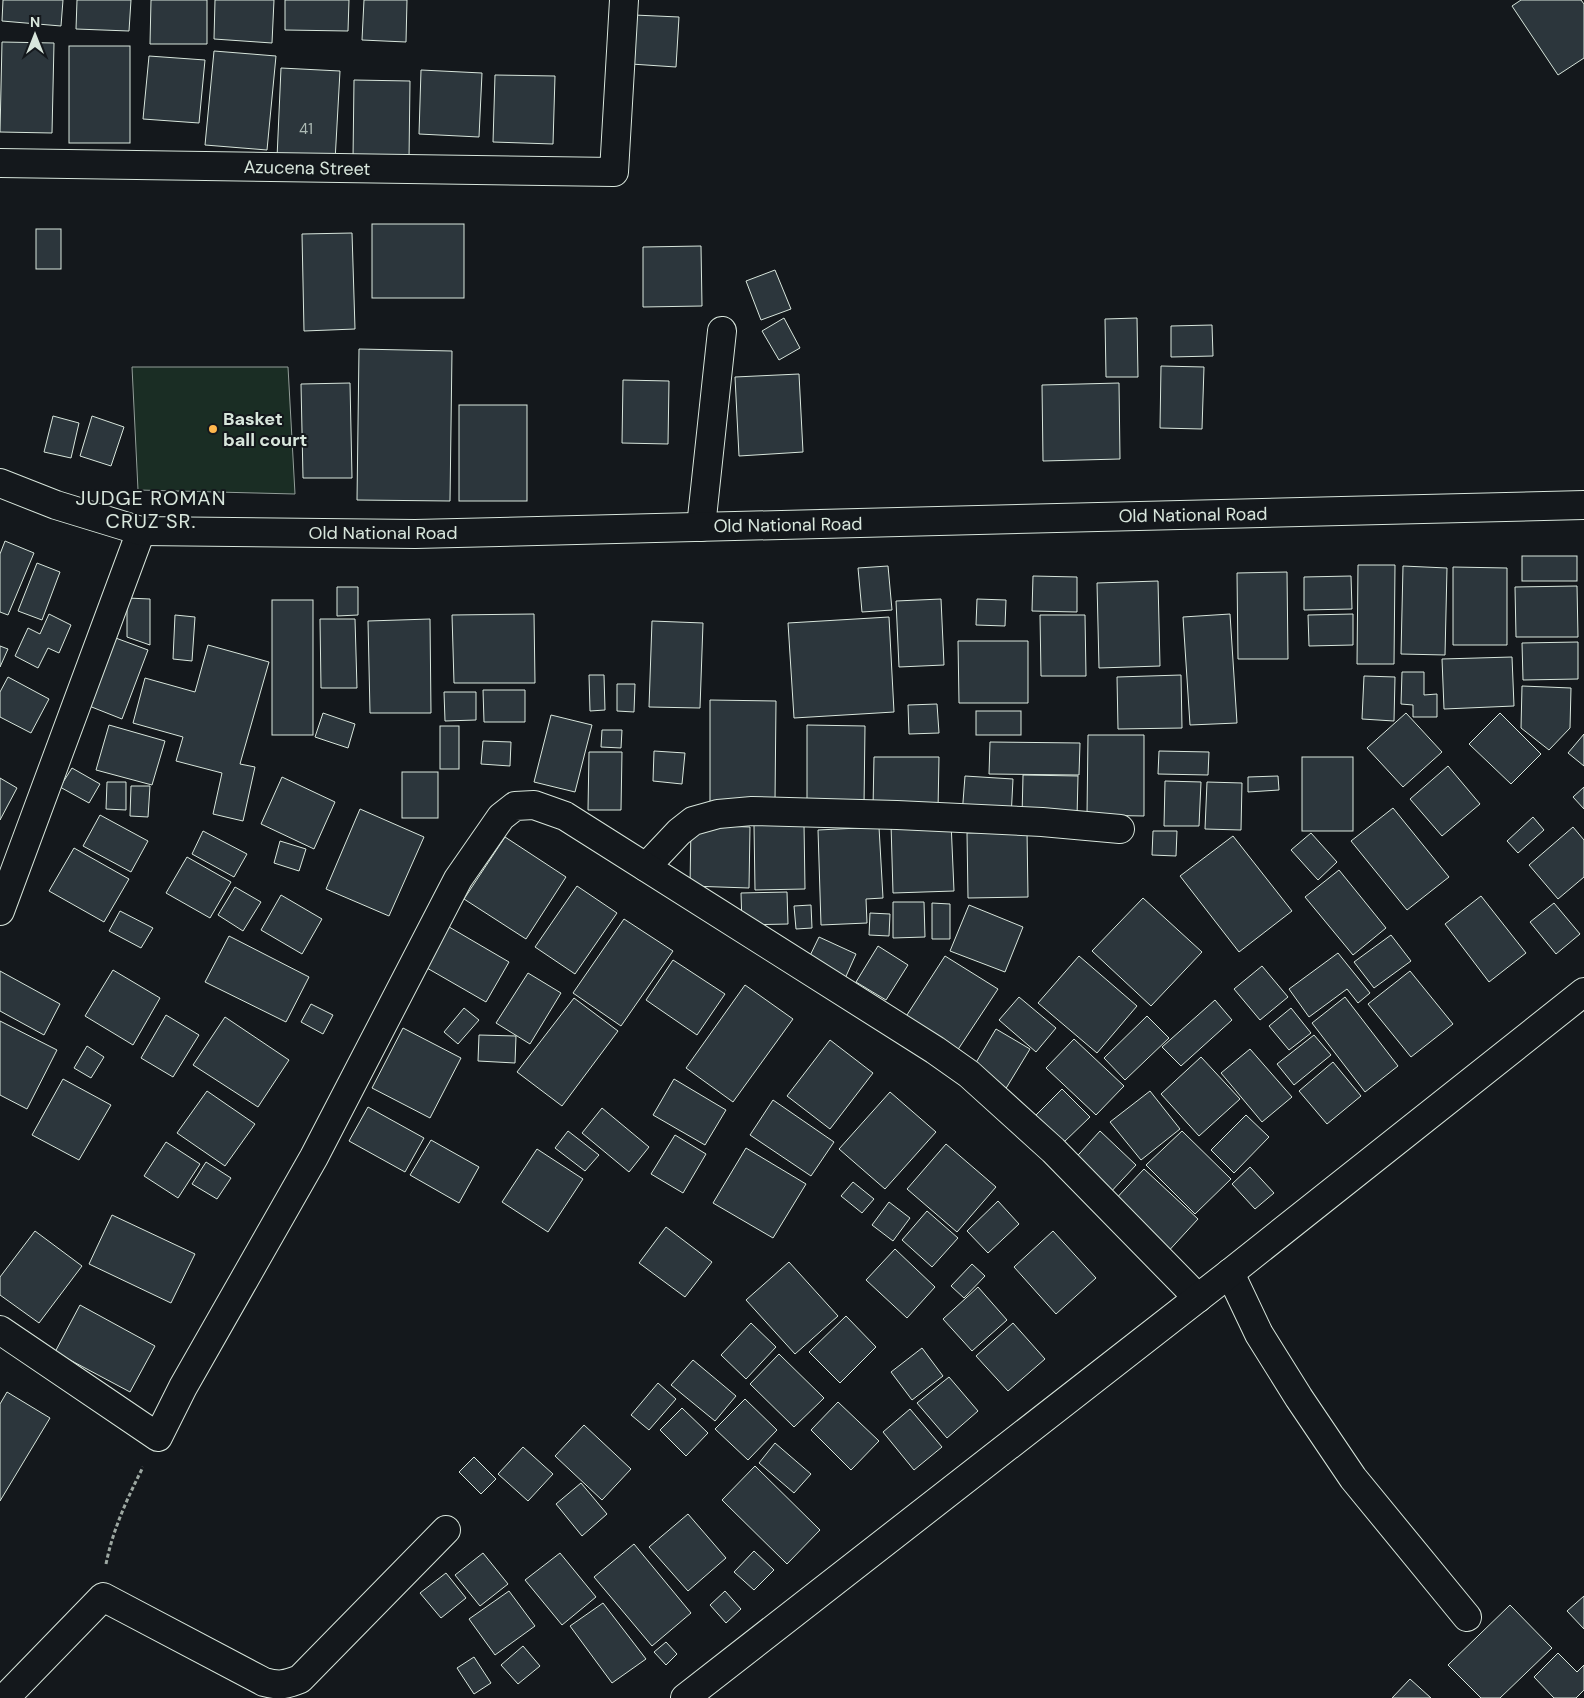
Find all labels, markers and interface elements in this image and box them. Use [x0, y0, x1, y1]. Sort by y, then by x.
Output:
north arrow [10, 10, 60, 60]
text: N [30, 13, 40, 31]
house number: 41 [299, 119, 313, 139]
street label: Azucena Street [243, 155, 371, 181]
place label: Basket ball court [223, 407, 307, 452]
marker: Basket ball court [207, 423, 219, 435]
district label: JUDGE ROMAN CRUZ SR. [76, 485, 226, 534]
street label: Old National Road [1118, 502, 1268, 528]
street label: Old National Road [713, 512, 863, 538]
street label: Old National Road [309, 521, 457, 545]

